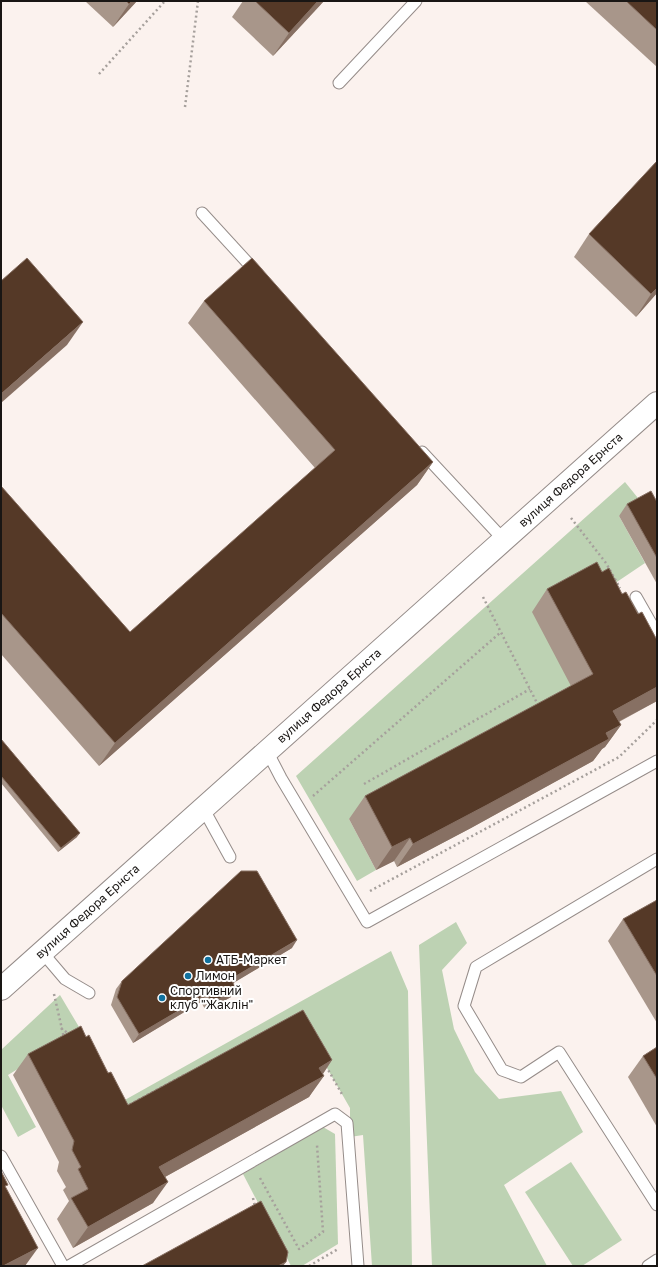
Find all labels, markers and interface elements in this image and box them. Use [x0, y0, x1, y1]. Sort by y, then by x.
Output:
street label: вулиця Федора Ернста [515, 429, 626, 530]
street label: вулиця Федора Ернста [274, 645, 384, 746]
street label: вулиця Федора Ернста [32, 861, 142, 962]
place label: АТБ-Маркет [216, 952, 287, 967]
marker: АТБ-Маркет [203, 955, 213, 965]
place label: Лимон [196, 968, 235, 983]
marker: Лимон [183, 971, 193, 981]
place label: Спортивний клуб "Жаклін" [170, 983, 253, 1012]
marker: Спортивний клуб "Жаклін" [157, 993, 167, 1003]

